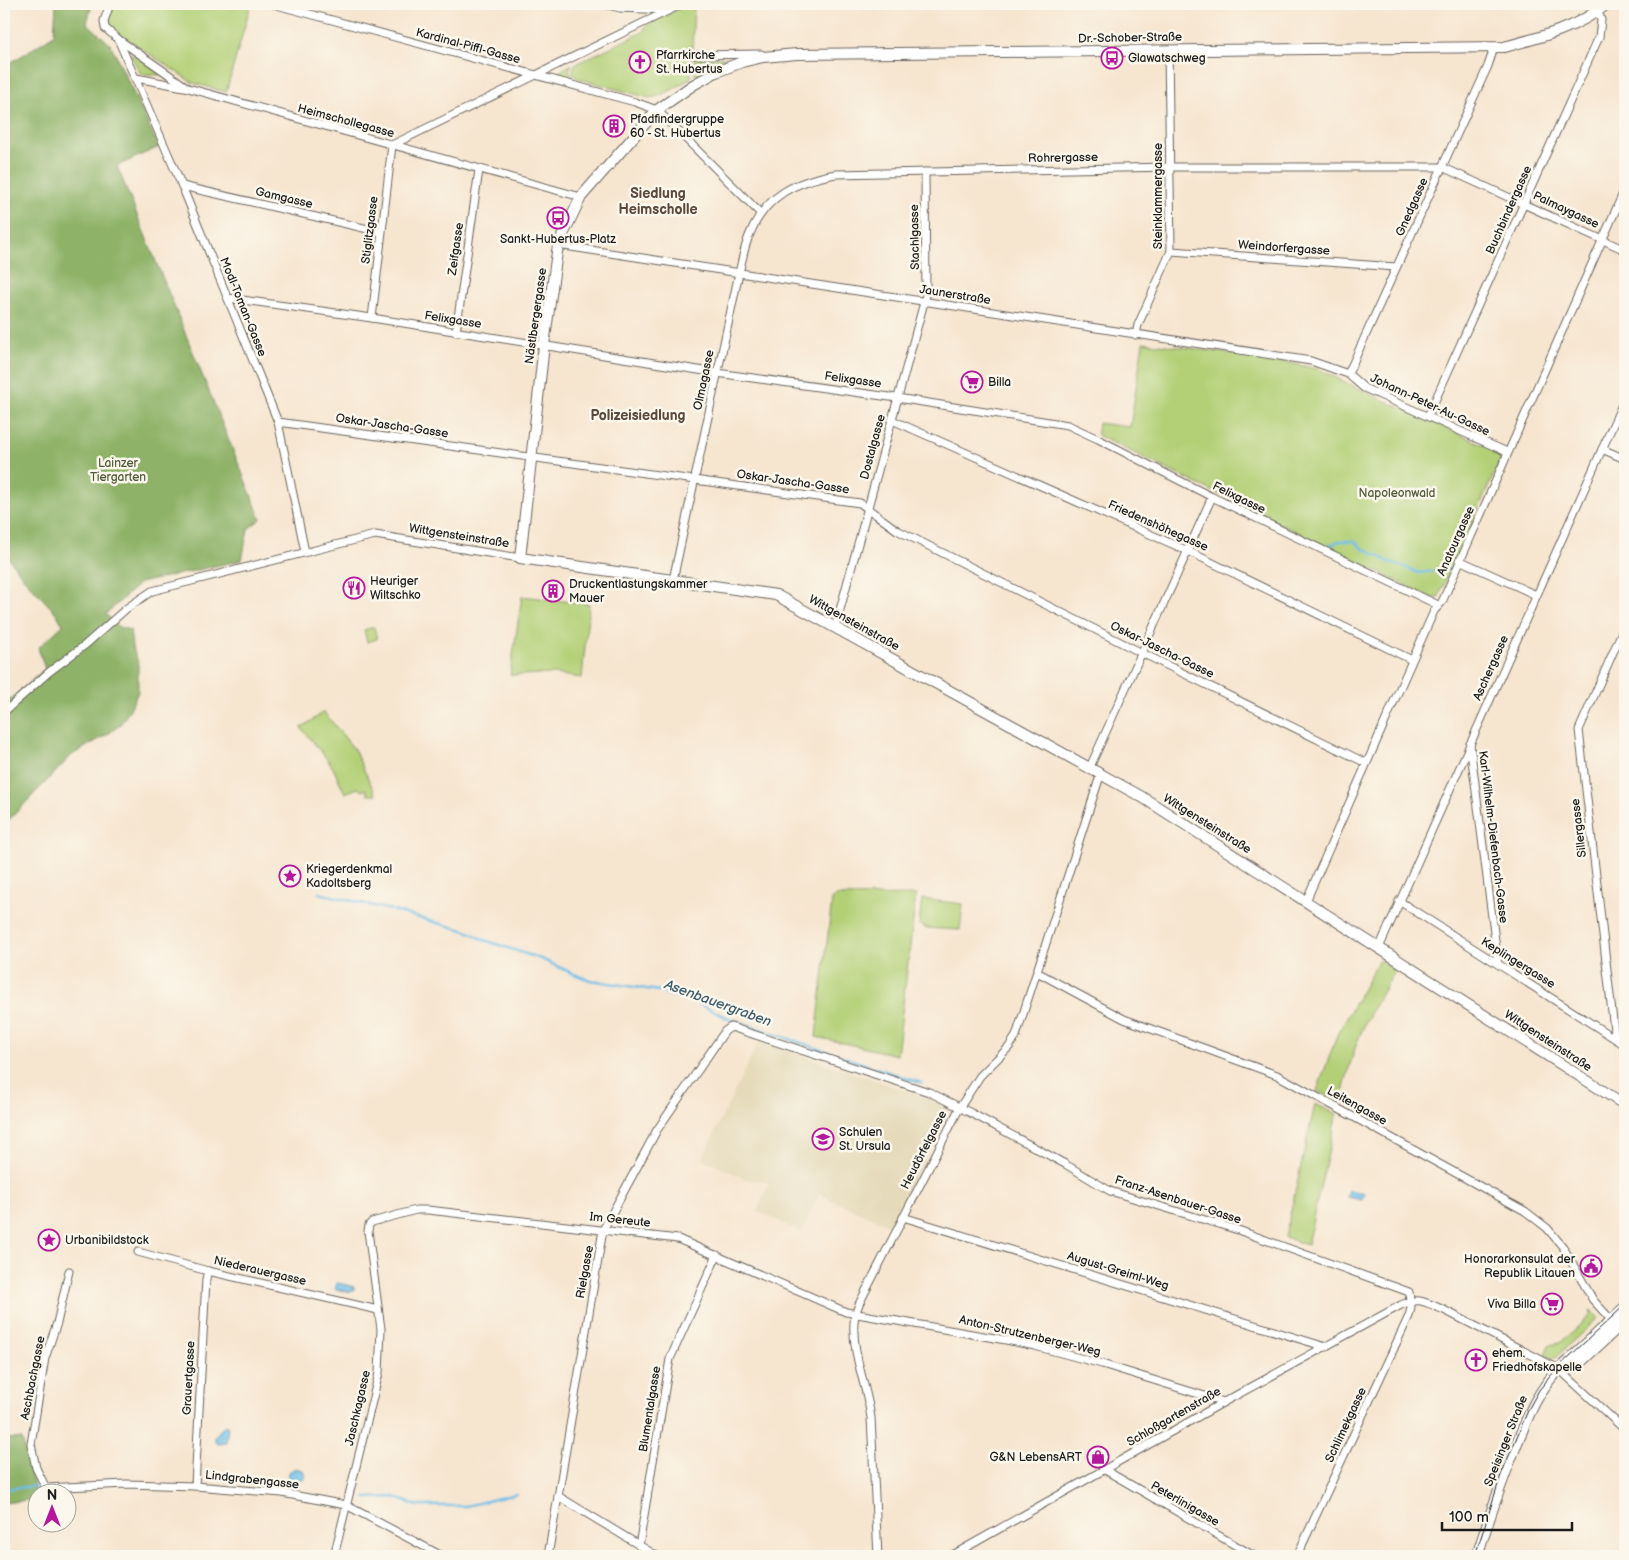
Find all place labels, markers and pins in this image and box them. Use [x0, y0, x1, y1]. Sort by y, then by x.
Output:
bus stop icon: Glawatschweg [1100, 46, 1124, 70]
place label: Pfarrkirche St. Hubertus [656, 48, 723, 77]
church icon: Pfarrkirche St. Hubertus [628, 50, 652, 74]
place label: Glawatschweg [1128, 51, 1206, 66]
place label: Pfadfindergruppe 60 - St. Hubertus [630, 112, 724, 141]
building icon: Pfadfindergruppe 60 - St. Hubertus [602, 114, 626, 138]
bus stop icon: Sankt-Hubertus-Platz [546, 206, 570, 230]
place label: Sankt-Hubertus-Platz [500, 232, 616, 247]
supermarket icon: Billa [960, 370, 984, 394]
place label: Billa [988, 375, 1011, 390]
place label: Heuriger Wiltschko [370, 574, 421, 603]
restaurant icon: Heuriger Wiltschko [342, 576, 366, 600]
place label: Druckentlastungskammer Mauer [569, 577, 708, 606]
building icon: Druckentlastungskammer Mauer [541, 579, 565, 603]
place label: Kriegerdenkmal Kadoltsberg [306, 862, 392, 891]
place icon: Kriegerdenkmal Kadoltsberg [278, 864, 302, 888]
place label: Schulen St. Ursula [839, 1125, 891, 1154]
school or university icon: Schulen St. Ursula [811, 1127, 835, 1151]
place icon: Urbanibildstock [37, 1228, 61, 1252]
place label: Urbanibildstock [65, 1233, 149, 1248]
place label: Honorarkonsulat der Republik Litauen [1464, 1252, 1576, 1281]
public building icon: Honorarkonsulat der Republik Litauen [1579, 1254, 1603, 1278]
supermarket icon: Viva Billa [1540, 1292, 1564, 1316]
place label: Viva Billa [1487, 1297, 1536, 1312]
place label: ehem. Friedhofskapelle [1492, 1346, 1582, 1375]
church icon: ehem. Friedhofskapelle [1464, 1348, 1488, 1372]
shop icon: G&N LebensART [1086, 1445, 1110, 1469]
place label: G&N LebensART [989, 1450, 1083, 1465]

